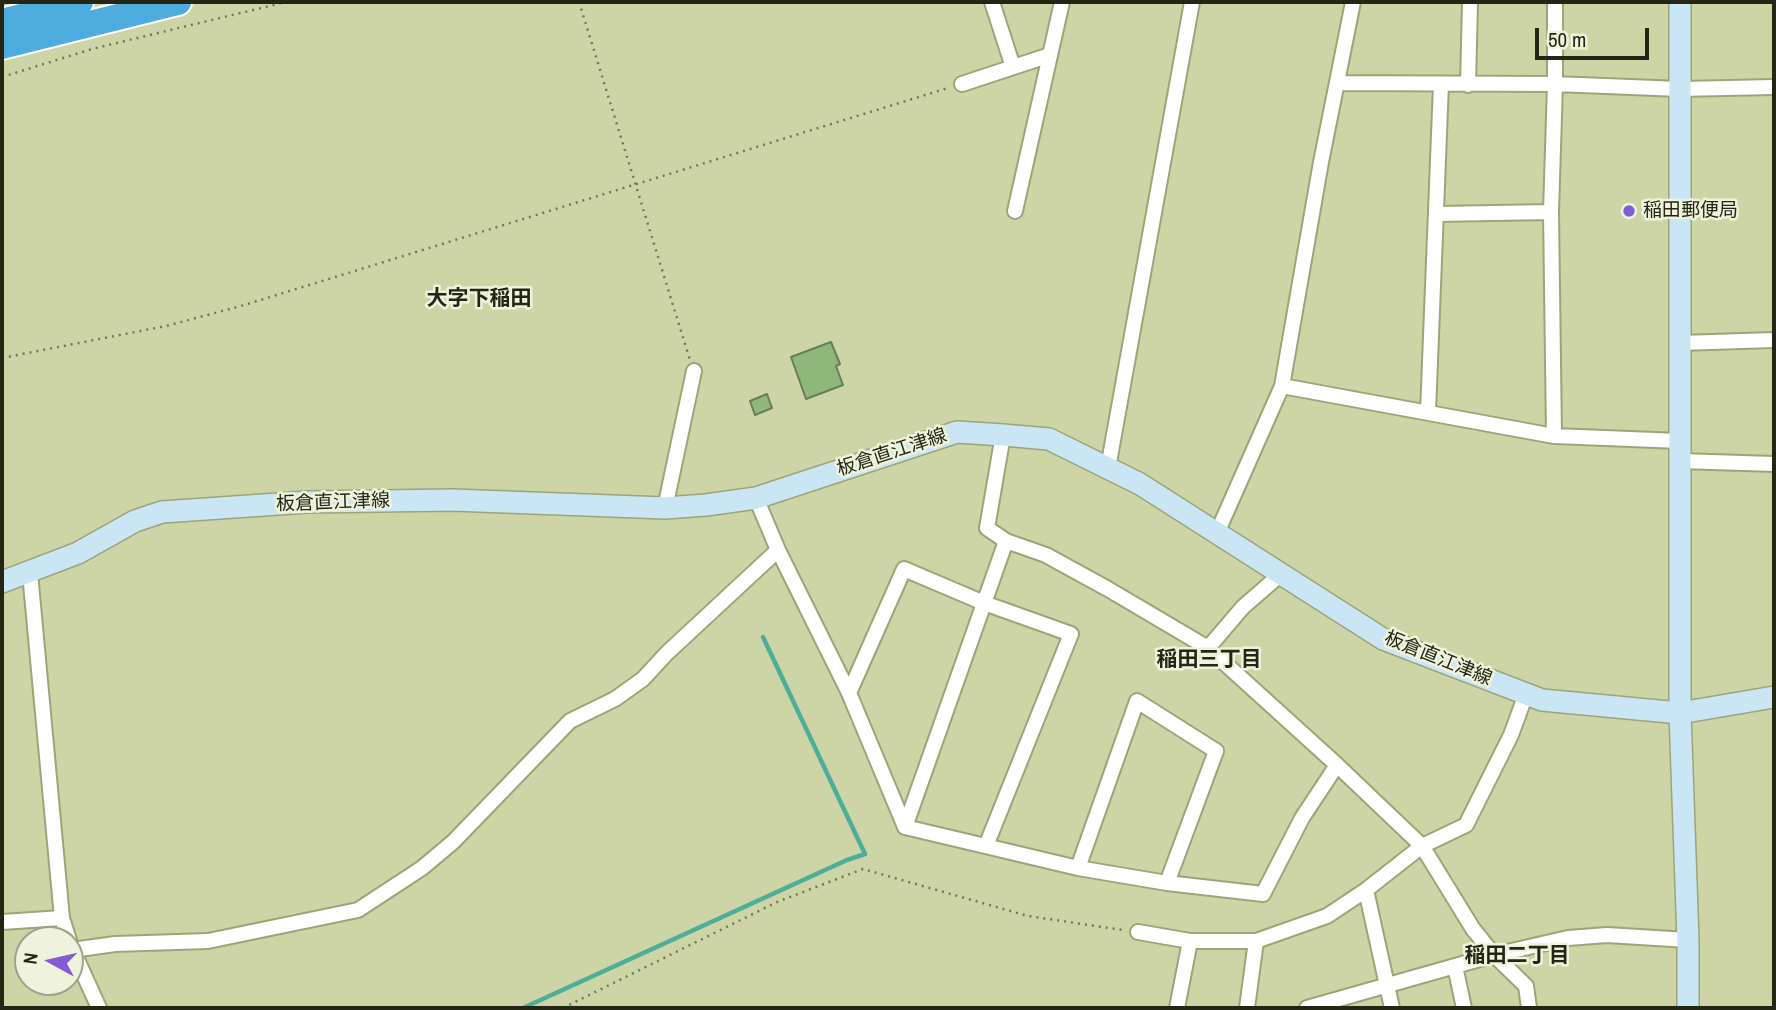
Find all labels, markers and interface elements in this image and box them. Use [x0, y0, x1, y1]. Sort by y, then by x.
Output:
scale bar [1538, 14, 1652, 58]
text: 50 m [1548, 25, 1586, 54]
place label: 稲田郵便局 [1643, 200, 1738, 222]
marker: 稲田郵便局 [1621, 203, 1637, 219]
district label: 大字下稲田 [427, 286, 531, 312]
street label: 板倉直江津線 [834, 425, 950, 481]
street label: 板倉直江津線 [276, 490, 390, 516]
street label: 板倉直江津線 [1381, 627, 1495, 691]
district label: 稲田三丁目 [1157, 647, 1261, 673]
north arrow [14, 926, 84, 996]
district label: 稲田二丁目 [1465, 943, 1569, 969]
text: N [17, 951, 44, 966]

